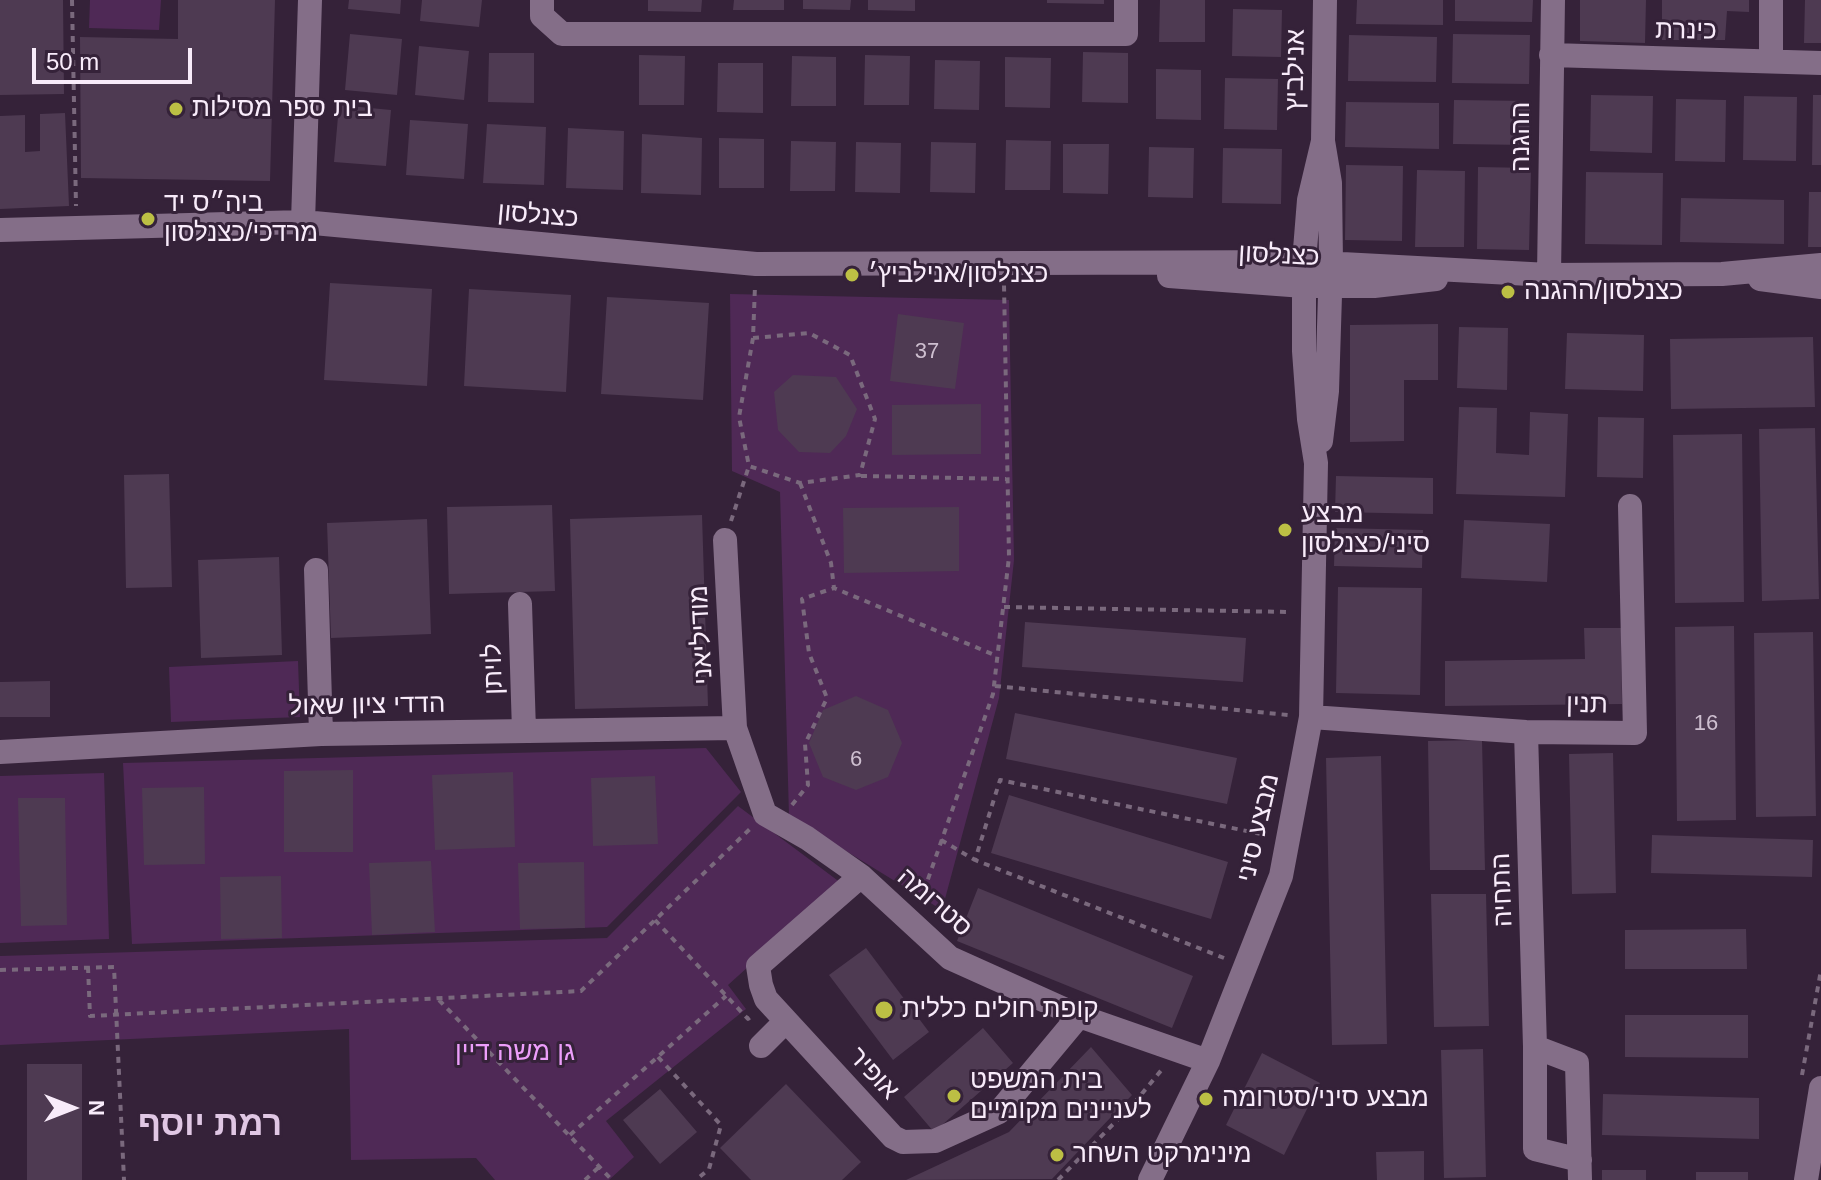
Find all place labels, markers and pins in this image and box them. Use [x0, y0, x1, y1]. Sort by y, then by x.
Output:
place label: בית ספר מסילות [192, 93, 373, 125]
marker: בית ספר מסילות [167, 100, 185, 118]
place label: ביה״ס יד מרדכי/כצנלסון [164, 188, 318, 250]
marker: ביה״ס יד מרדכי/כצנלסון [139, 210, 157, 228]
place label: כצנלסון/אנילביץ׳ [868, 259, 1048, 291]
marker: כצנלסון/אנילביץ׳ [843, 266, 861, 284]
place label: כצנלסון/ההגנה [1524, 276, 1683, 308]
marker: כצנלסון/ההגנה [1499, 283, 1517, 301]
place label: מבצע סיני/כצנלסון [1301, 499, 1430, 560]
marker: מבצע סיני/כצנלסון [1276, 521, 1294, 539]
place label: קופת חולים כללית [902, 994, 1098, 1026]
marker: קופת חולים כללית [873, 999, 895, 1021]
place label: בית המשפט לעניינים מקומיים [970, 1065, 1152, 1126]
place label: מבצע סיני/סטרומה [1222, 1083, 1429, 1115]
marker: בית המשפט לעניינים מקומיים [945, 1087, 963, 1105]
marker: מבצע סיני/סטרומה [1197, 1090, 1215, 1108]
place label: מינימרקט השחר [1073, 1139, 1252, 1171]
marker: מינימרקט השחר [1048, 1146, 1066, 1164]

